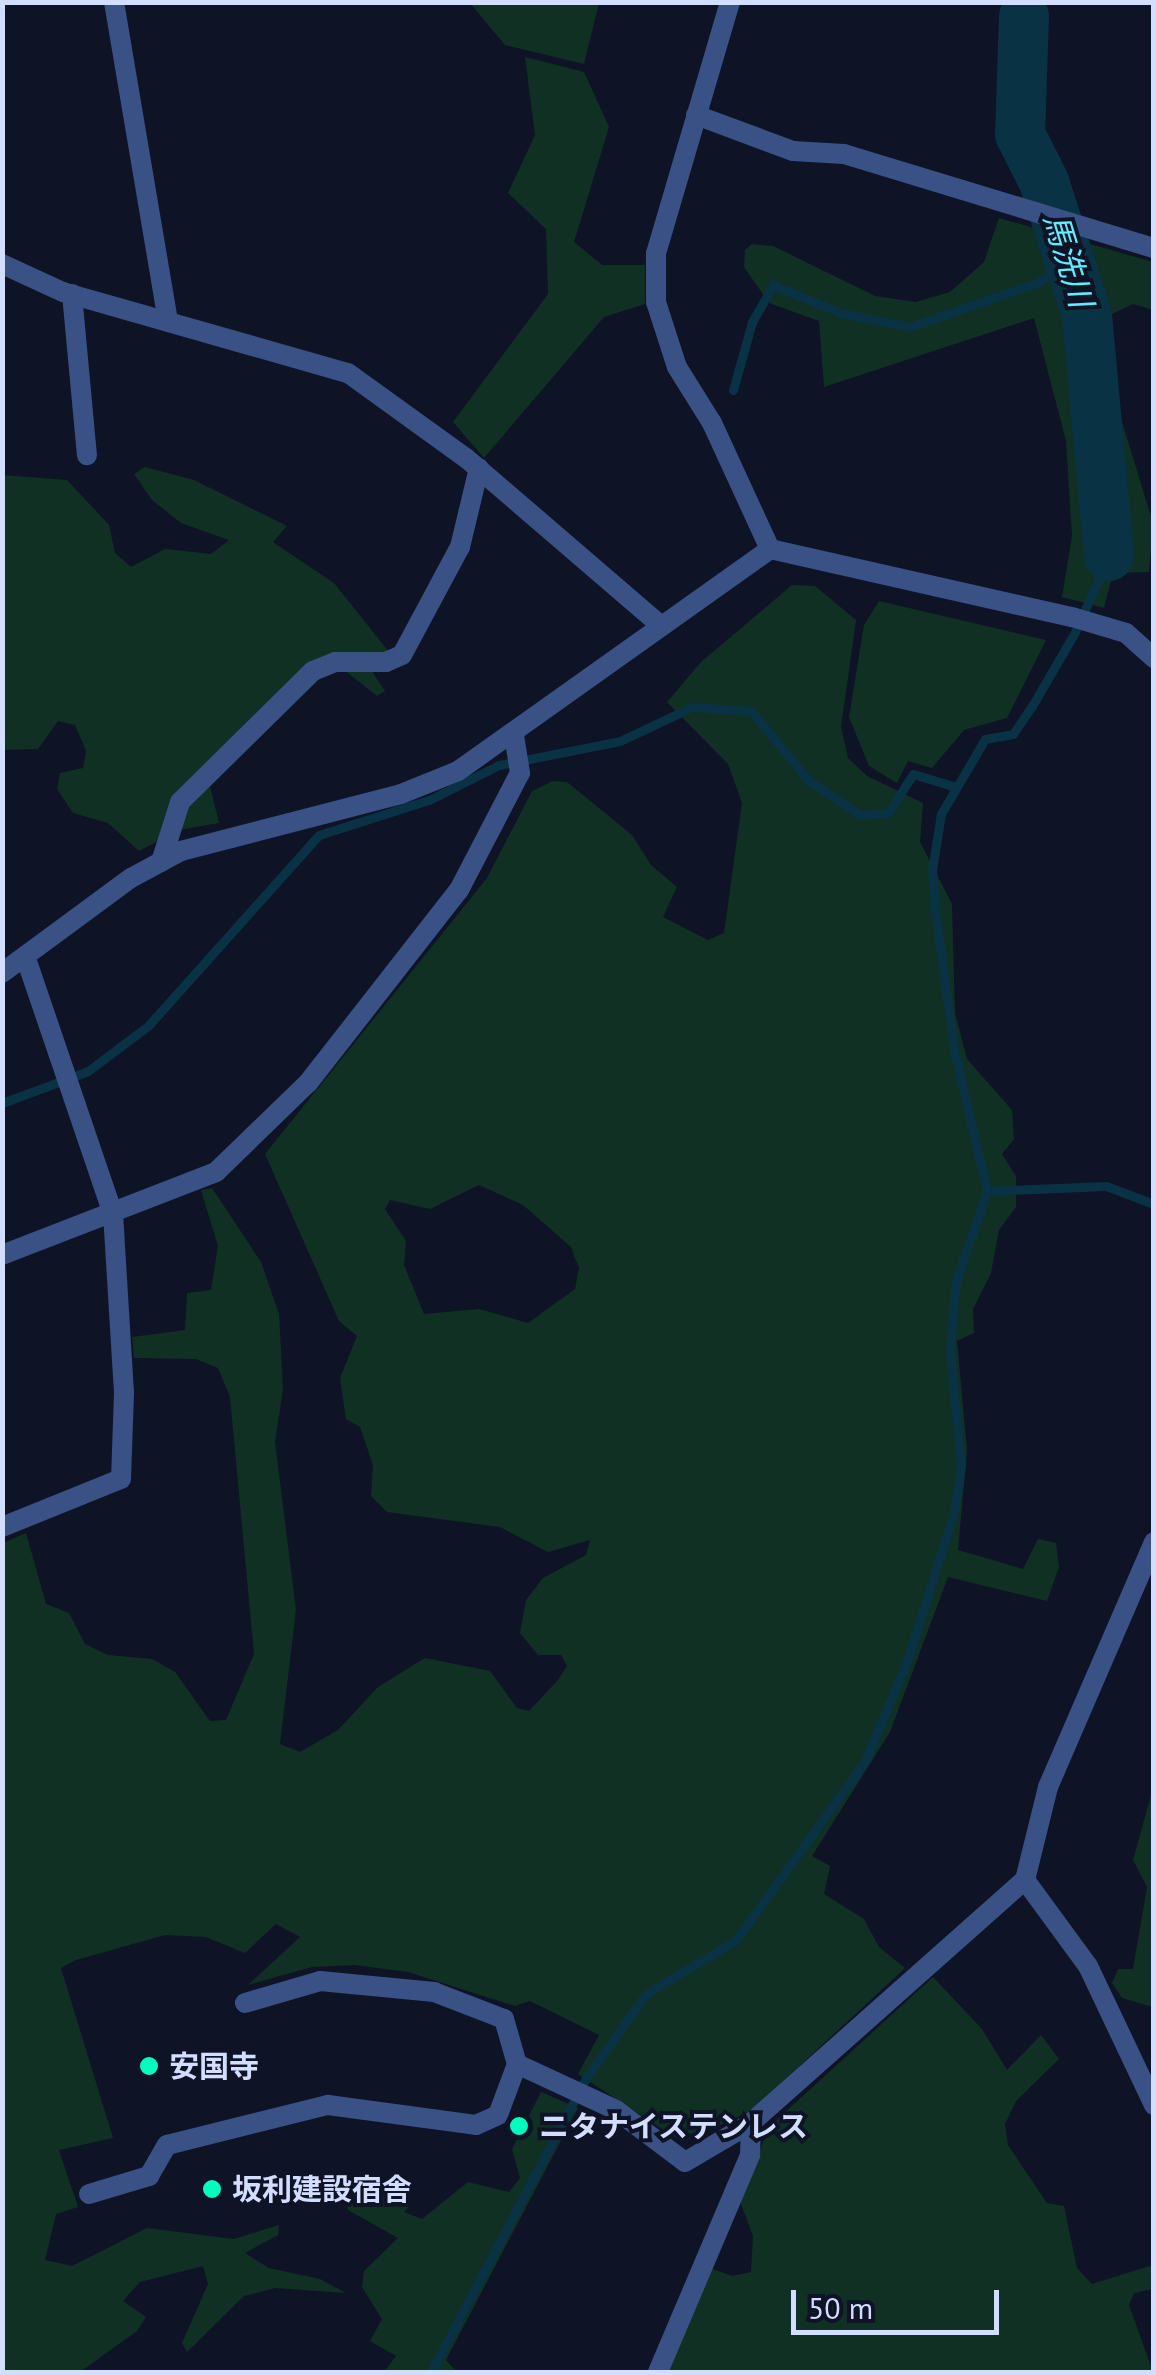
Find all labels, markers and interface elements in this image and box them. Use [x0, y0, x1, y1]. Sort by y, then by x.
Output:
water label: 馬洗川 [1037, 208, 1101, 312]
place label: 安国寺 [169, 2048, 259, 2084]
marker: 安国寺 [138, 2055, 160, 2077]
place label: ニタナイステンレス [539, 2108, 809, 2144]
marker: ニタナイステンレス [508, 2115, 530, 2137]
place label: 坂利建設宿舎 [232, 2171, 412, 2207]
marker: 坂利建設宿舎 [201, 2178, 223, 2200]
scale bar [796, 2270, 1004, 2332]
text: 50 m [808, 2288, 873, 2327]

